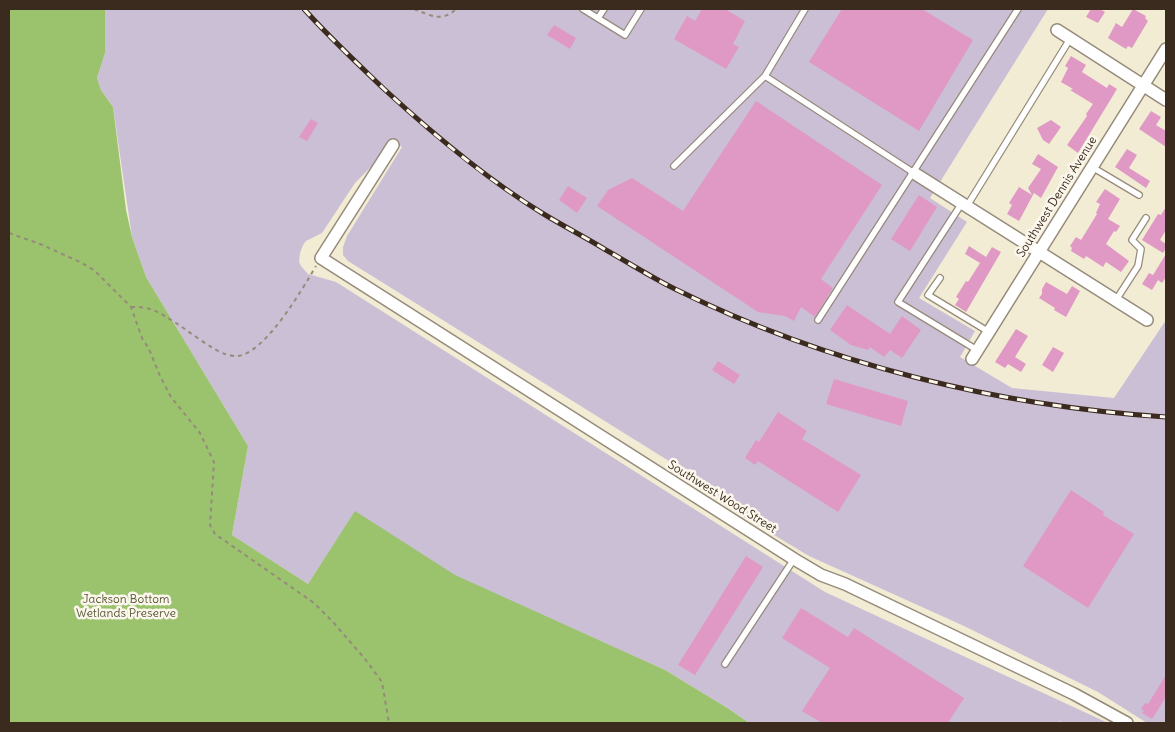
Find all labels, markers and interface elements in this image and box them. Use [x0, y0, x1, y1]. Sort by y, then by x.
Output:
street label: Southwest Dennis Avenue [1014, 134, 1100, 260]
street label: Southwest Wood Street [665, 458, 779, 536]
park label: Jackson Bottom Wetlands Preserve [76, 593, 176, 621]

